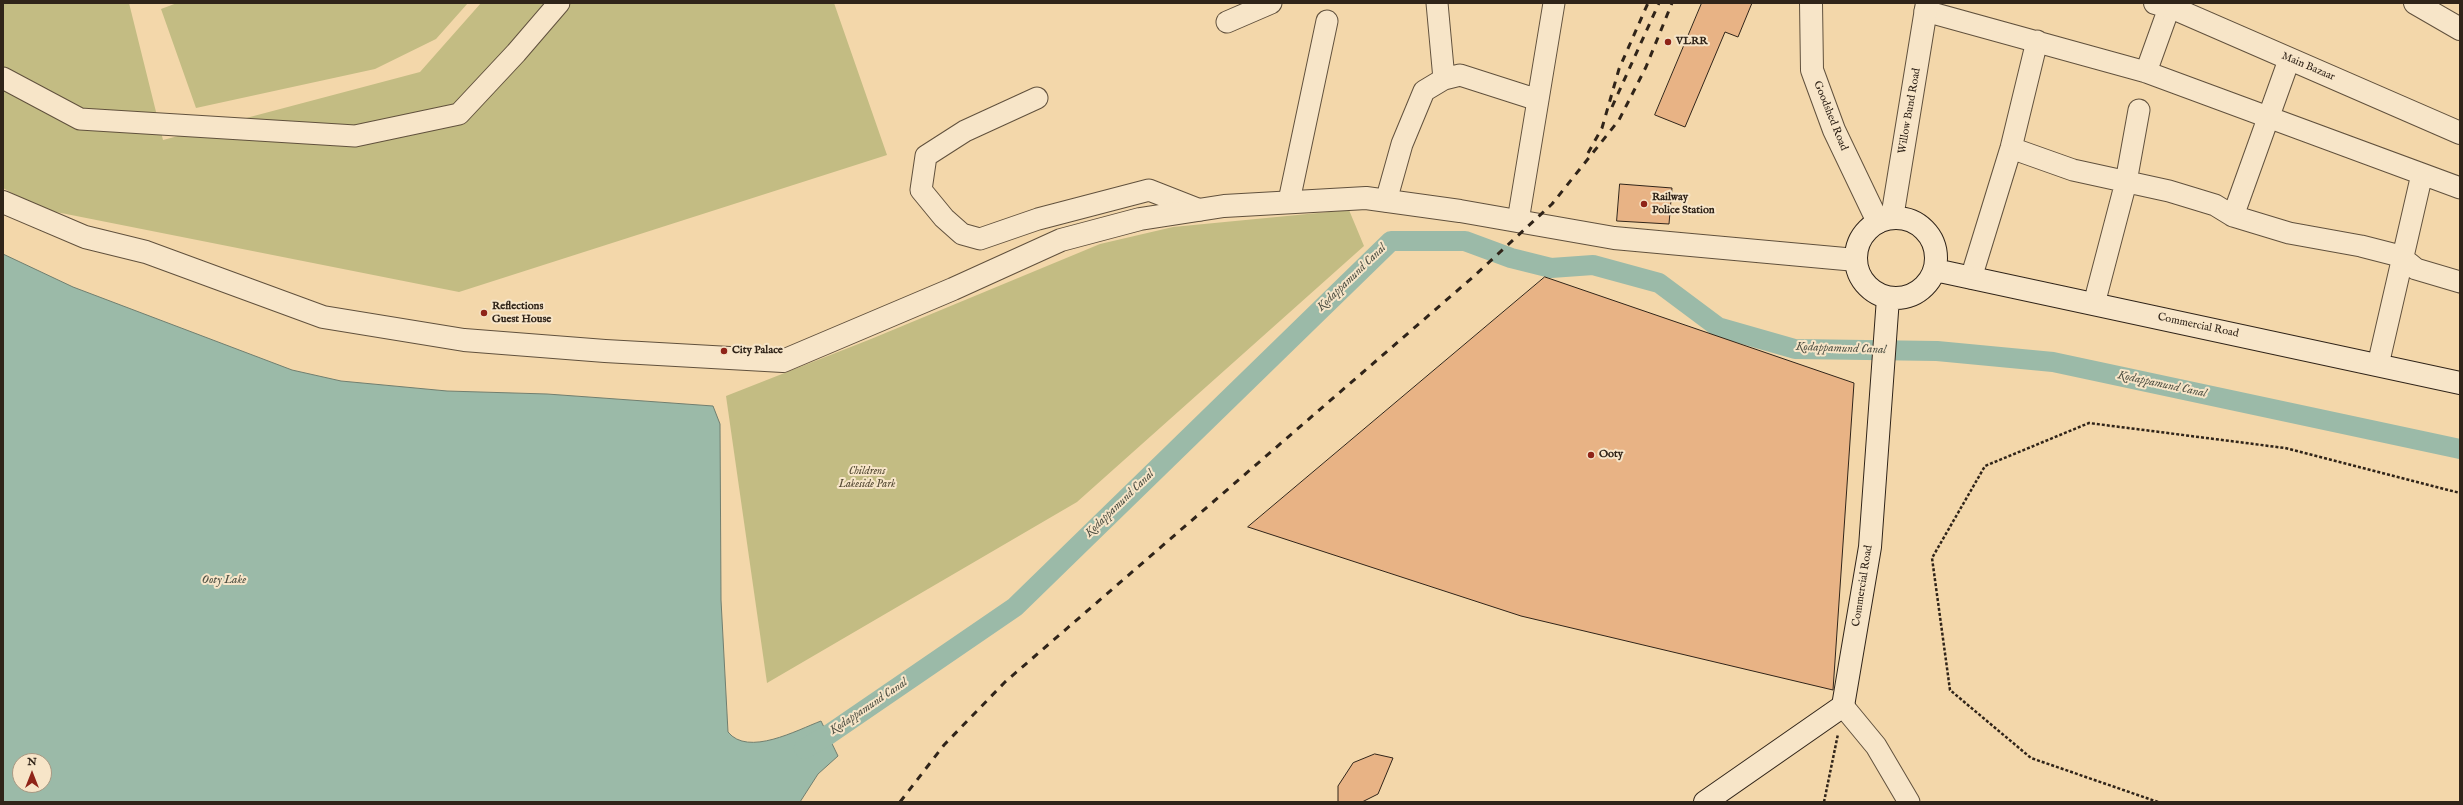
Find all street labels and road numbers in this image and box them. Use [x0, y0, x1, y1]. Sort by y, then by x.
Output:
street label: Main Bazaar [2279, 50, 2337, 84]
street label: Willow Bund Road [1896, 67, 1924, 155]
street label: Goodshed Road [1810, 79, 1850, 153]
street label: Commercial Road [2156, 311, 2240, 341]
street label: Commercial Road [1850, 544, 1876, 628]

